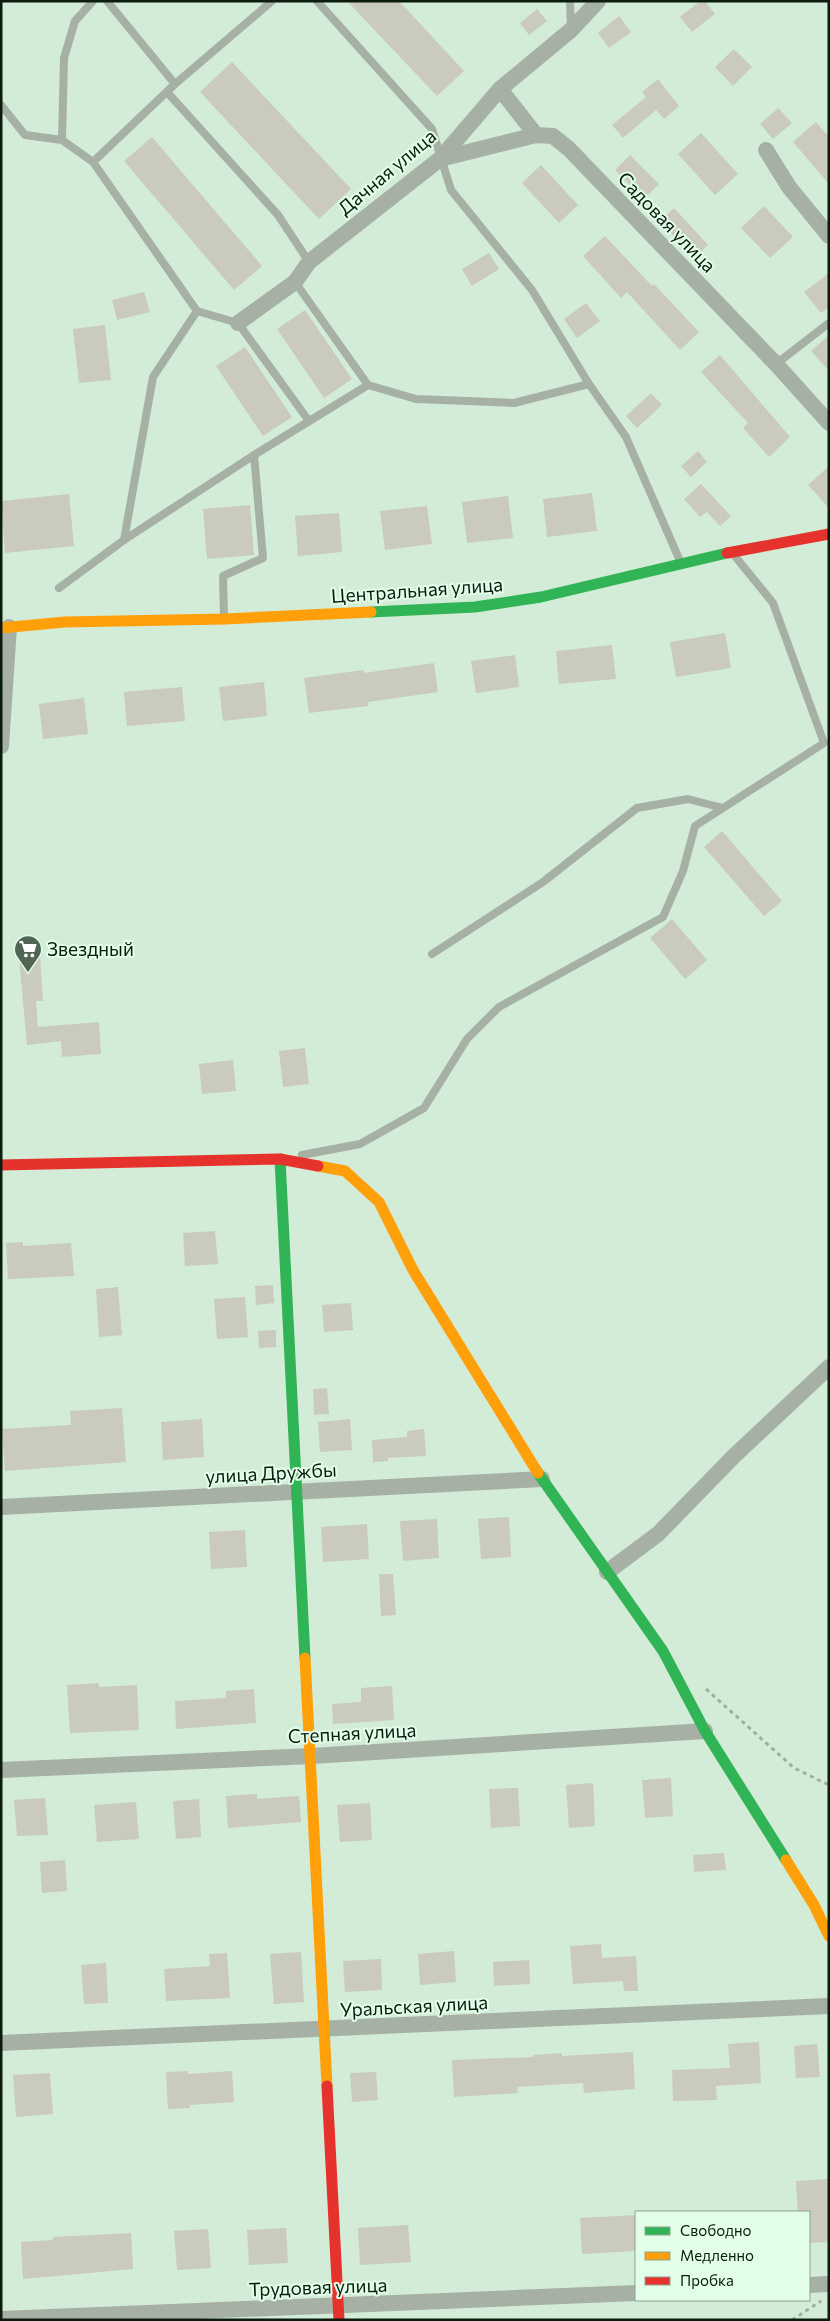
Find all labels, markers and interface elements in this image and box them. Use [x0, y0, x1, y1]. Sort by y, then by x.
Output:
street label: Дачная улица [333, 124, 440, 219]
street label: Садовая улица [614, 167, 721, 277]
street label: Центральная улица [330, 572, 504, 607]
supermarket icon: Звездный [13, 934, 43, 973]
place label: Звездный [47, 937, 134, 960]
street label: улица Дружбы [205, 1458, 337, 1487]
street label: Степная улица [287, 1718, 417, 1747]
street label: Уральская улица [339, 1990, 489, 2021]
legend [635, 2211, 810, 2301]
text: Свободно [680, 2221, 751, 2239]
text: Медленно [680, 2246, 754, 2264]
text: Пробка [680, 2271, 734, 2289]
street label: Трудовая улица [248, 2273, 388, 2300]

